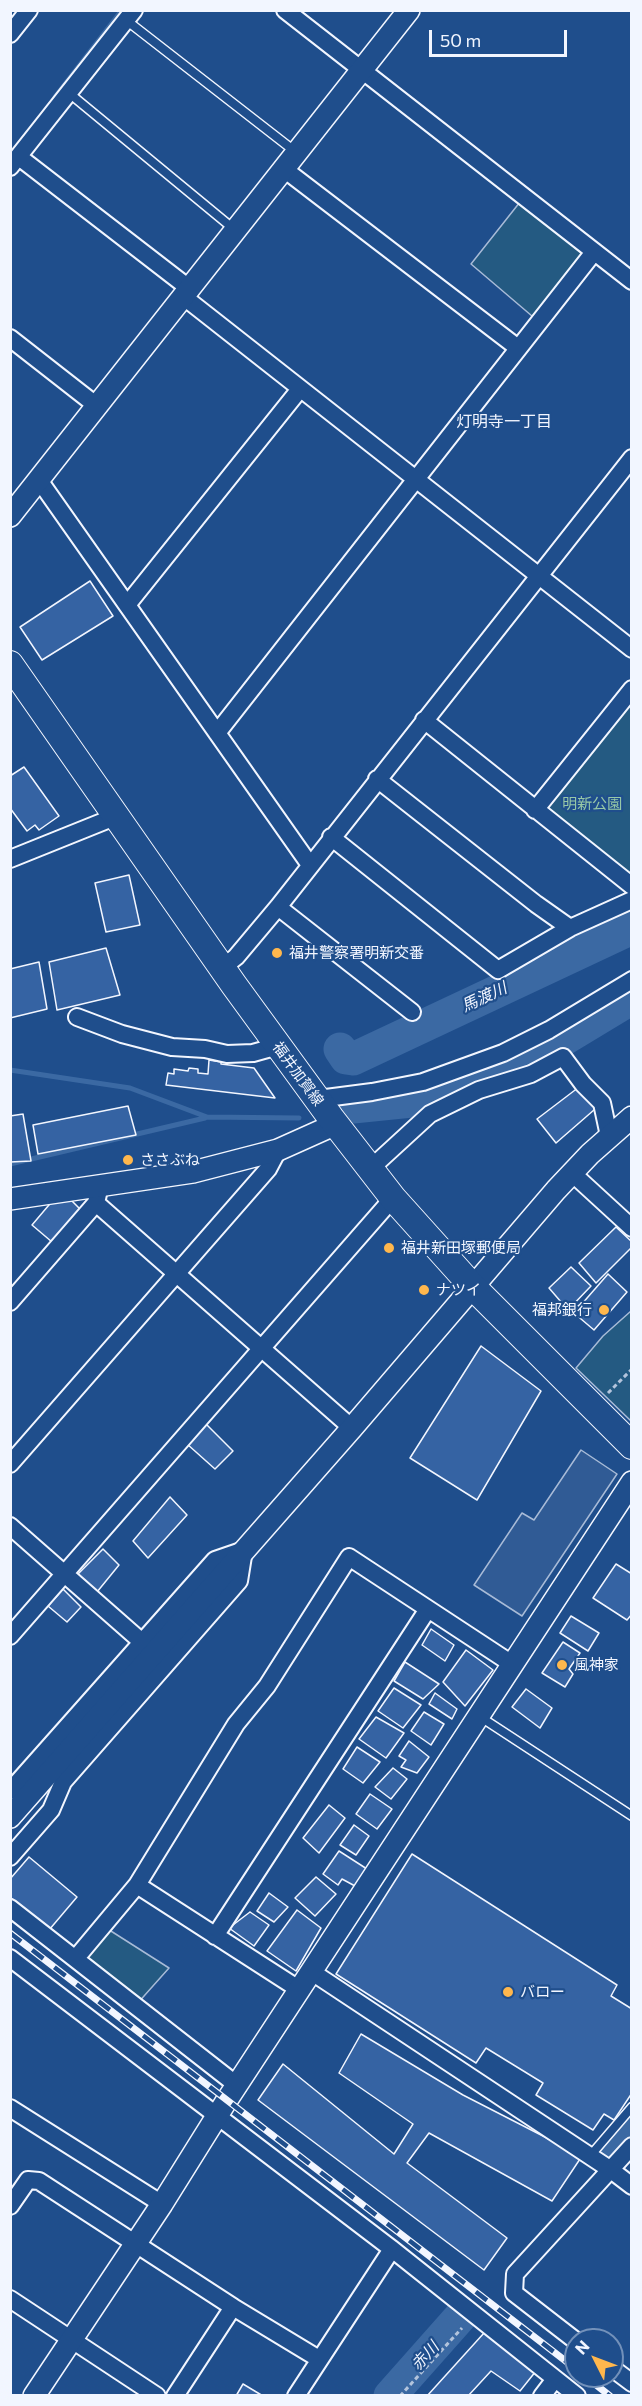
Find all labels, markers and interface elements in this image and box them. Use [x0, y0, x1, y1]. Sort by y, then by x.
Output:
scale bar [432, 18, 570, 56]
text: 50 m [440, 29, 481, 51]
district label: 灯明寺一丁目 [456, 412, 552, 432]
park label: 明新公園 [562, 795, 622, 813]
place label: 福井警察署明新交番 [289, 944, 424, 962]
marker: 福井警察署明新交番 [270, 946, 284, 960]
water label: 馬渡川 [458, 978, 510, 1016]
street label: 福井加賀線 [269, 1038, 327, 1110]
place label: ささぶね [140, 1151, 200, 1169]
marker: ささぶね [121, 1153, 135, 1167]
place label: 福井新田塚郵便局 [401, 1239, 521, 1257]
marker: 福井新田塚郵便局 [382, 1241, 396, 1255]
place label: ナツイ [436, 1281, 481, 1299]
marker: ナツイ [417, 1283, 431, 1297]
place label: 福邦銀行 [532, 1301, 592, 1319]
marker: 福邦銀行 [597, 1303, 611, 1317]
place label: 風神家 [574, 1656, 619, 1674]
marker: 風神家 [555, 1658, 569, 1672]
place label: バロー [520, 1983, 565, 2001]
marker: バロー [501, 1985, 515, 1999]
north arrow [564, 2328, 624, 2388]
text: N [571, 2336, 593, 2358]
water label: 赤川 [407, 2338, 443, 2374]

